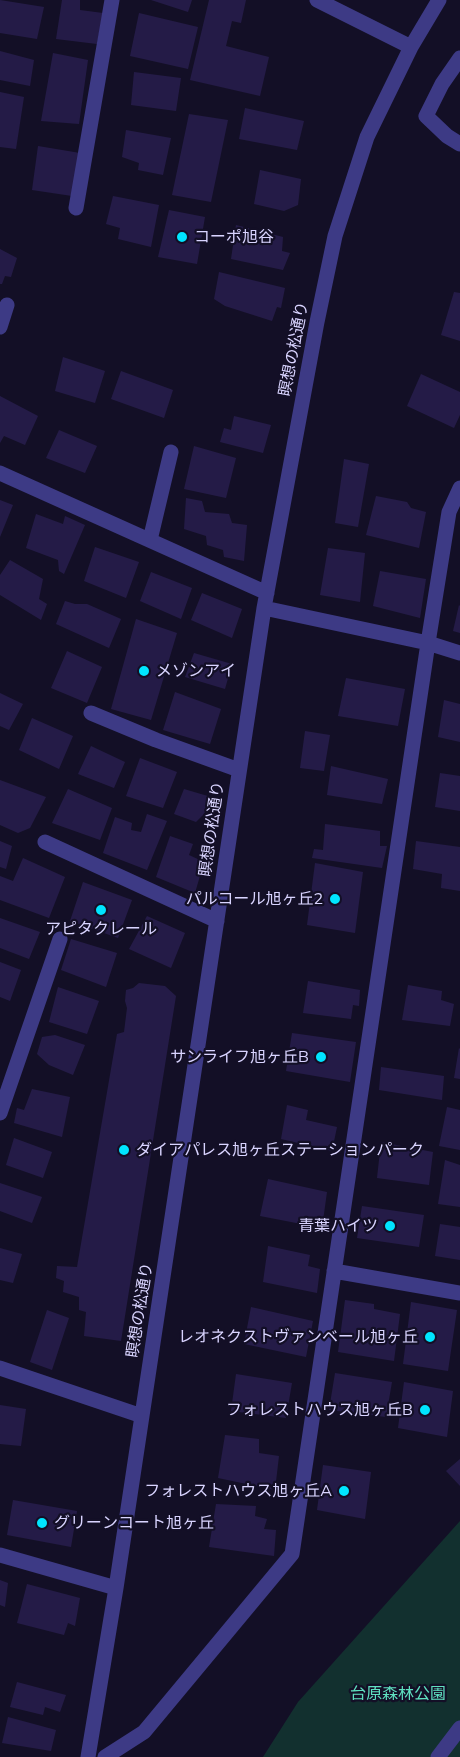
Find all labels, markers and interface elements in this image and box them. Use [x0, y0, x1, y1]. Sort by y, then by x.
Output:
place label: コーポ旭谷 [194, 227, 274, 247]
marker: コーポ旭谷 [175, 230, 189, 244]
street label: 瞑想の松通り [275, 300, 313, 398]
place label: メゾンアイ [156, 661, 236, 681]
marker: メゾンアイ [137, 664, 151, 678]
street label: 瞑想の松通り [196, 780, 228, 878]
place label: パルコール旭ヶ丘2 [185, 889, 323, 909]
marker: パルコール旭ヶ丘2 [328, 892, 342, 906]
marker: アピタクレール [94, 903, 108, 917]
place label: アピタクレール [45, 919, 157, 939]
place label: サンライフ旭ヶ丘B [170, 1047, 309, 1067]
marker: サンライフ旭ヶ丘B [314, 1050, 328, 1064]
place label: ダイアパレス旭ヶ丘ステーションパーク [136, 1140, 424, 1160]
marker: ダイアパレス旭ヶ丘ステーションパーク [117, 1143, 131, 1157]
place label: 青葉ハイツ [298, 1216, 378, 1236]
marker: 青葉ハイツ [383, 1219, 397, 1233]
street label: 瞑想の松通り [123, 1261, 157, 1359]
place label: レオネクストヴァンベール旭ヶ丘 [178, 1327, 418, 1347]
marker: レオネクストヴァンベール旭ヶ丘 [423, 1330, 437, 1344]
place label: フォレストハウス旭ヶ丘B [226, 1400, 413, 1420]
marker: フォレストハウス旭ヶ丘B [418, 1403, 432, 1417]
place label: フォレストハウス旭ヶ丘A [144, 1481, 332, 1501]
marker: フォレストハウス旭ヶ丘A [337, 1484, 351, 1498]
place label: グリーンコート旭ヶ丘 [54, 1513, 214, 1533]
marker: グリーンコート旭ヶ丘 [35, 1516, 49, 1530]
park label: 台原森林公園 [350, 1684, 446, 1704]

